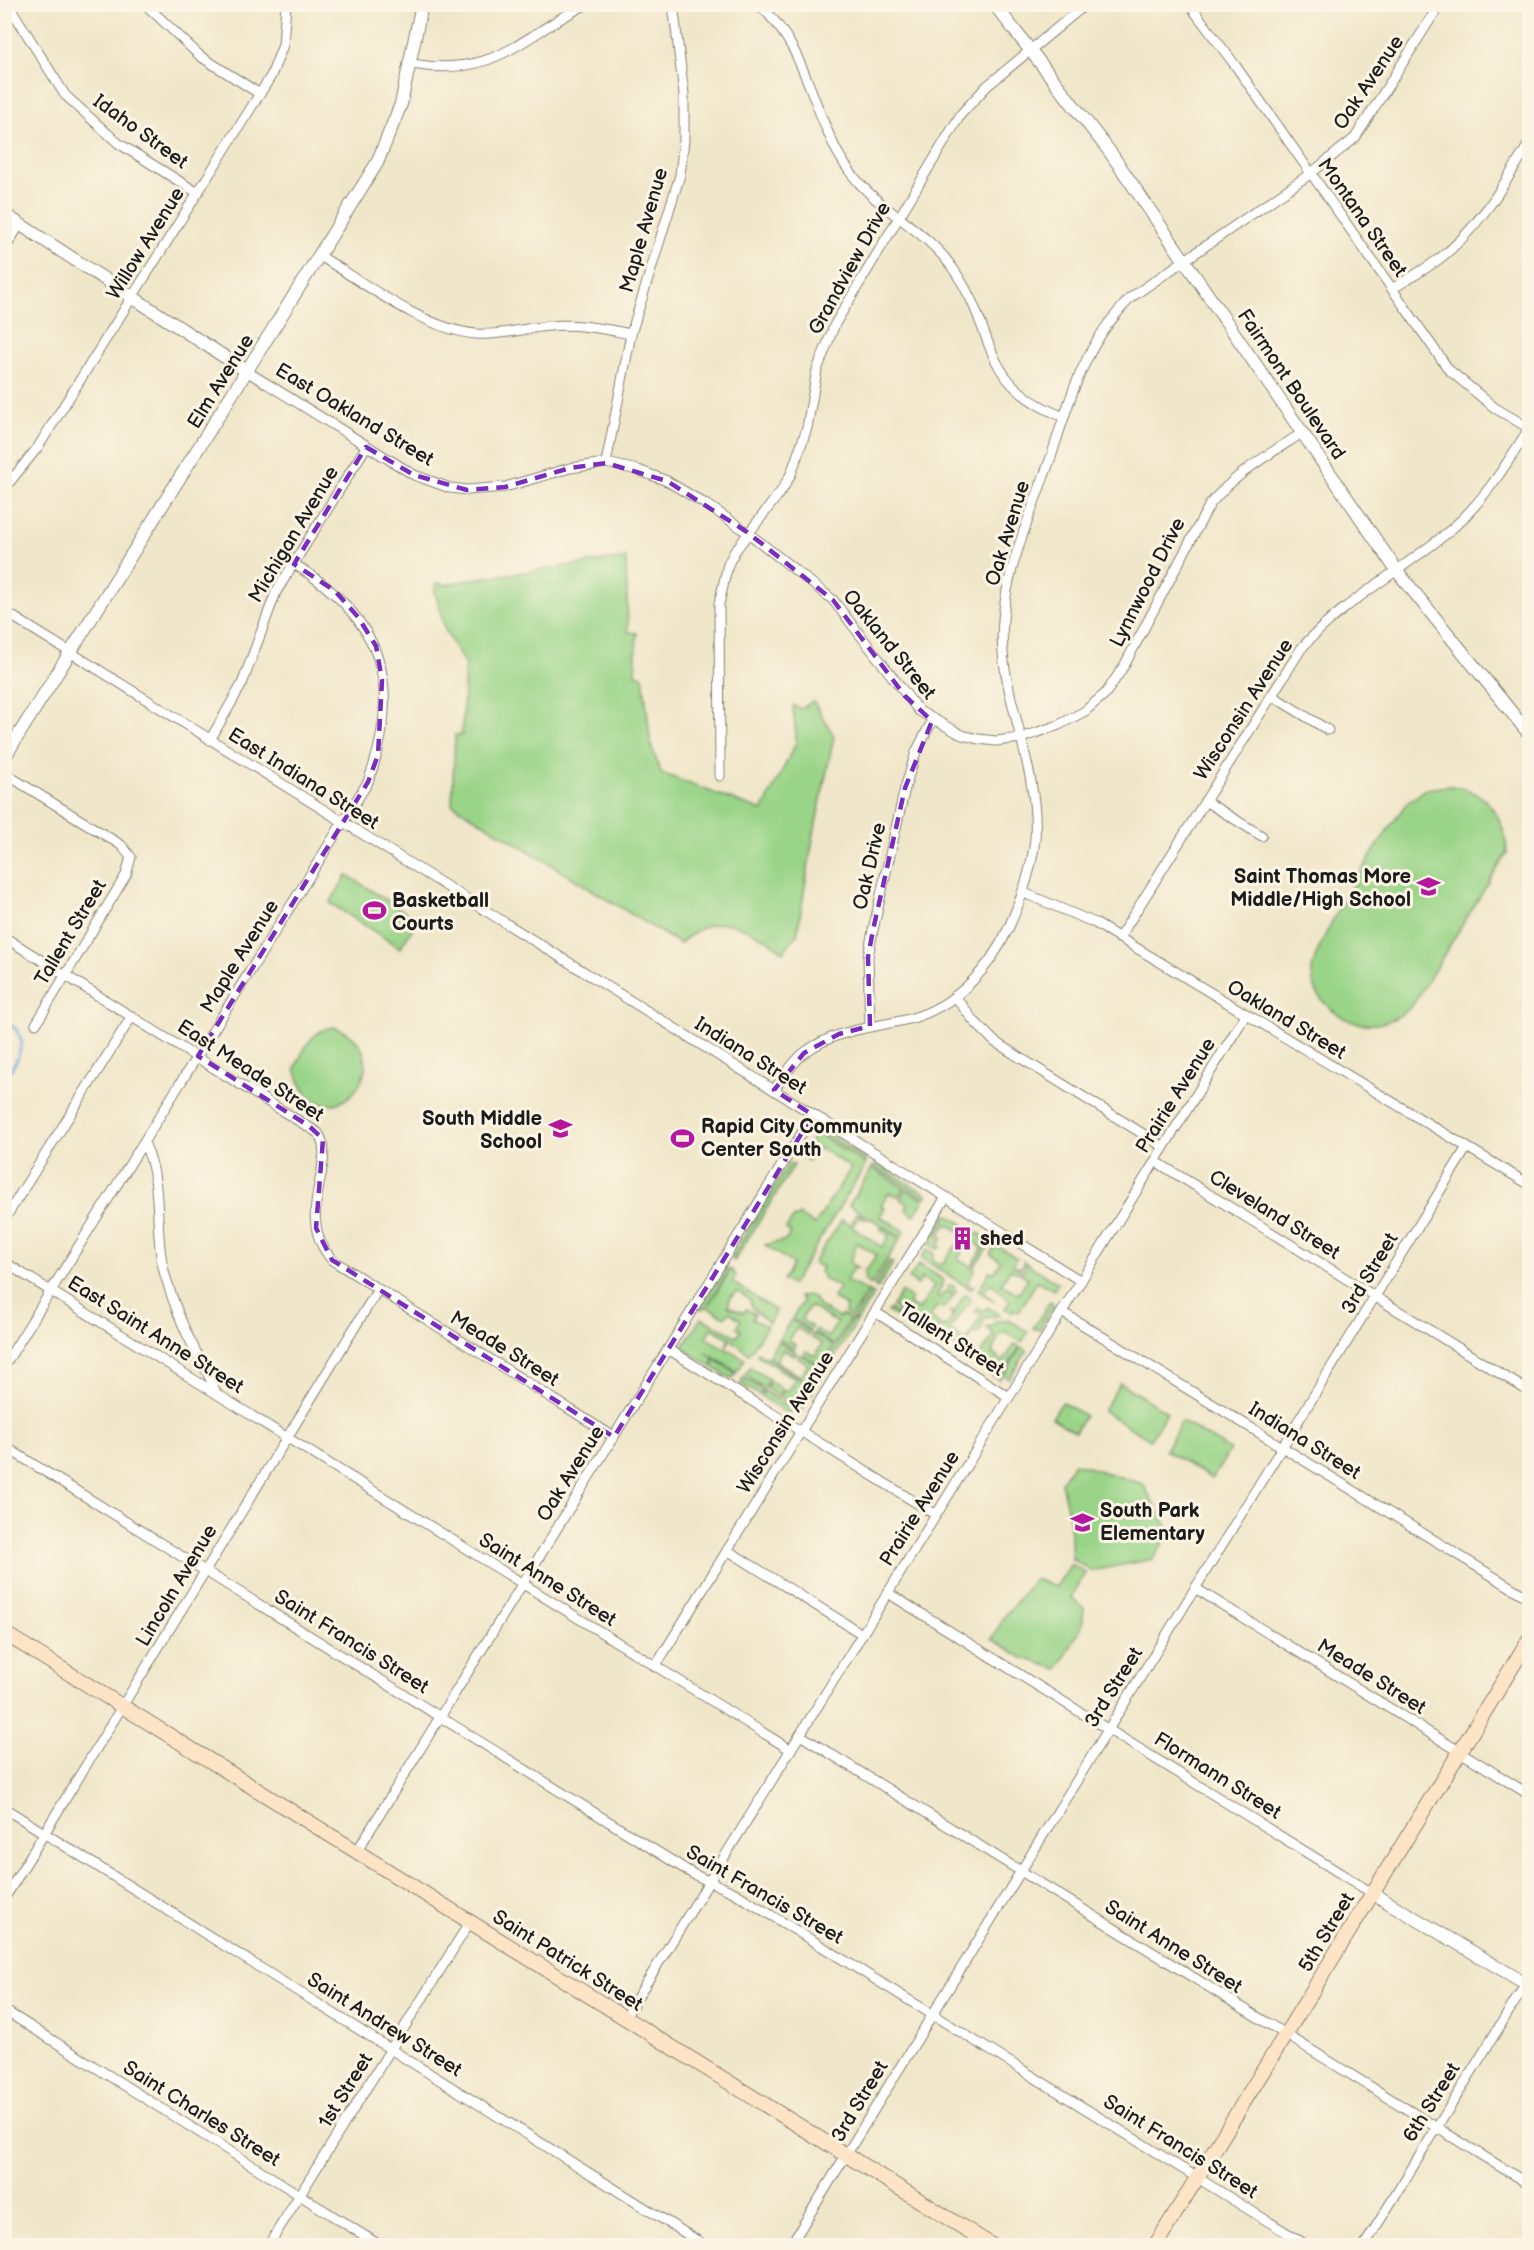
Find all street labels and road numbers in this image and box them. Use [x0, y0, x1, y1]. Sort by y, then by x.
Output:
street label: Oak Avenue [1329, 31, 1409, 134]
street label: Idaho Street [88, 89, 192, 174]
street label: Montana Street [1312, 154, 1412, 282]
street label: Maple Avenue [615, 165, 673, 296]
street label: Willow Avenue [102, 183, 190, 304]
street label: Grandview Drive [804, 198, 896, 339]
street label: Fairmont Boulevard [1232, 305, 1350, 464]
street label: Elm Avenue [182, 330, 259, 433]
street label: East Oakland Street [271, 358, 438, 472]
street label: Michigan Avenue [244, 462, 344, 607]
street label: Oak Avenue [981, 478, 1035, 589]
street label: Lynnwood Drive [1105, 514, 1191, 651]
street label: Oakland Street [838, 585, 941, 704]
street label: Wisconsin Avenue [1189, 634, 1299, 785]
street label: East Indiana Street [224, 723, 383, 835]
street label: Oak Drive [848, 820, 892, 912]
street label: Tallent Street [30, 875, 112, 990]
street label: Maple Avenue [196, 895, 284, 1018]
street label: Oakland Street [1223, 975, 1350, 1065]
street label: Indiana Street [690, 1012, 811, 1100]
street label: East Meade Street [173, 1015, 328, 1127]
street label: Prairie Avenue [1131, 1033, 1221, 1158]
street label: Cleveland Street [1205, 1165, 1344, 1265]
street label: 3rd Street [1336, 1229, 1403, 1318]
street label: East Saint Anne Street [63, 1271, 248, 1399]
street label: Tallent Street [895, 1298, 1008, 1382]
street label: Meade Street [446, 1306, 563, 1392]
street label: Wisconsin Avenue [732, 1347, 839, 1498]
street label: Indiana Street [1244, 1397, 1365, 1485]
street label: Oak Avenue [532, 1421, 610, 1526]
street label: Prairie Avenue [875, 1446, 965, 1571]
street label: Lincoln Avenue [131, 1520, 223, 1651]
street label: Saint Anne Street [474, 1528, 621, 1632]
street label: Saint Francis Street [270, 1585, 433, 1699]
street label: Meade Street [1313, 1634, 1430, 1720]
street label: 3rd Street [1080, 1643, 1148, 1732]
street label: Flormann Street [1150, 1727, 1285, 1824]
street label: Saint Francis Street [682, 1840, 847, 1950]
street label: 5th Street [1294, 1888, 1360, 1977]
street label: Saint Anne Street [1100, 1895, 1247, 1999]
street label: Saint Patrick Street [488, 1905, 647, 2017]
street label: Saint Andrew Street [303, 1968, 466, 2082]
street label: 1st Street [313, 2049, 378, 2132]
street label: Saint Charles Street [118, 2056, 284, 2172]
street label: 3rd Street [826, 2057, 893, 2146]
street label: 6th Street [1398, 2058, 1466, 2147]
street label: Saint Francis Street [1099, 2090, 1262, 2204]

